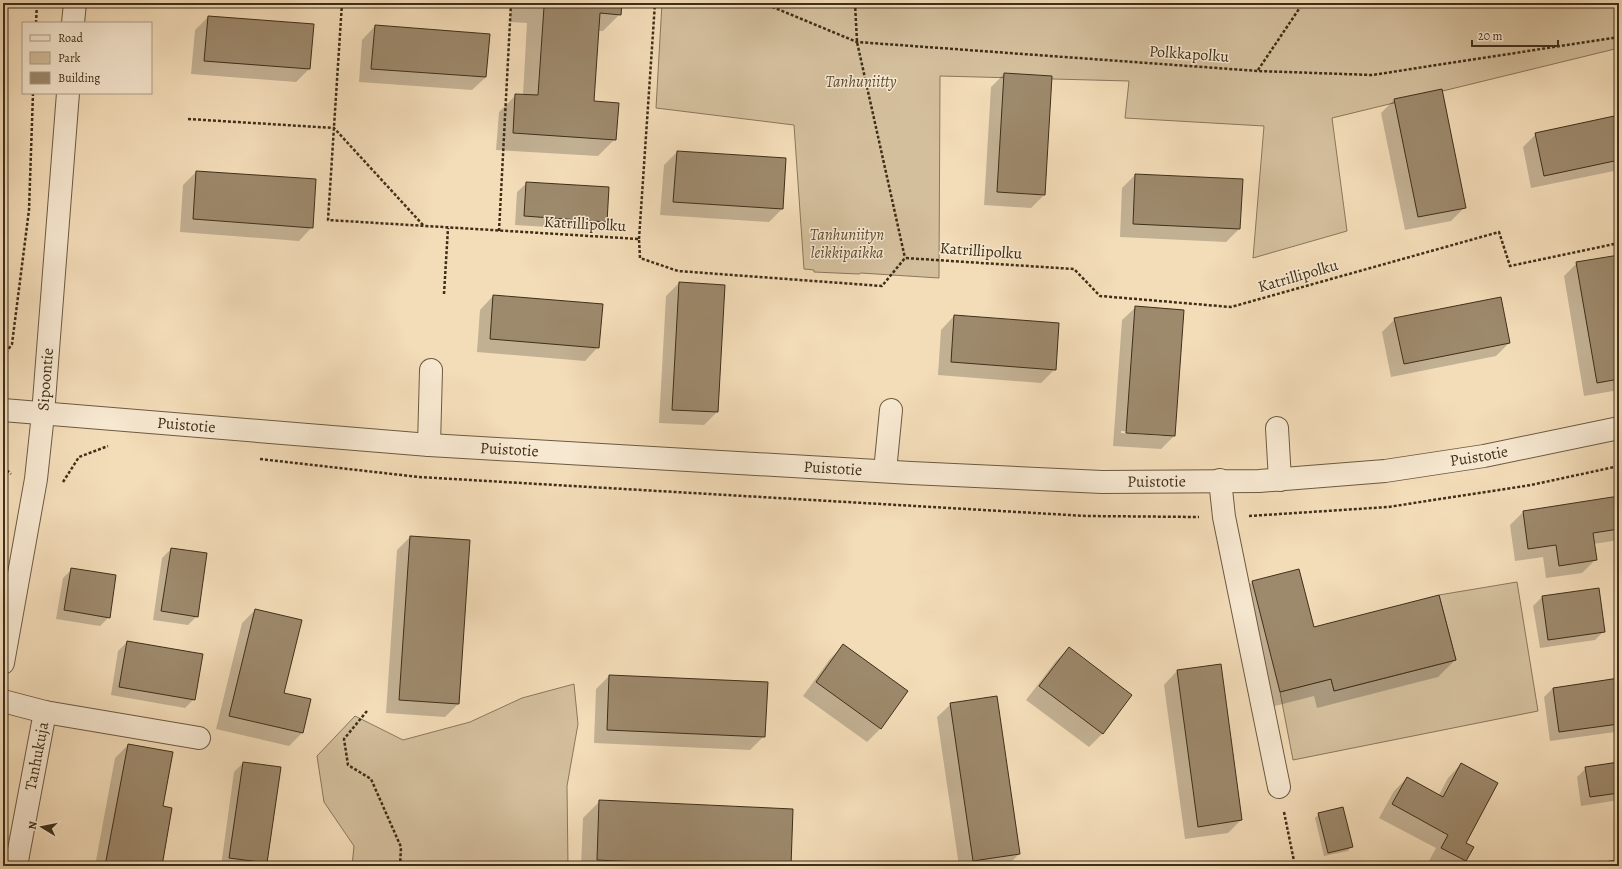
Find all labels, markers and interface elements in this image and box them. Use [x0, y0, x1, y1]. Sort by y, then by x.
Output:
legend [22, 22, 152, 94]
scale bar [1472, 22, 1558, 48]
text: 20 m [1478, 28, 1502, 44]
text: Road [58, 30, 84, 46]
street label: Polkkapolku [1148, 40, 1230, 68]
text: Park [58, 50, 81, 66]
text: Building [58, 70, 100, 86]
park label: Tanhuniitty [826, 71, 896, 93]
street label: Katrillipolku [543, 211, 627, 237]
park label: Tanhuniityn leikkipaikka [810, 224, 884, 264]
street label: Katrillipolku [939, 237, 1023, 265]
street label: Katrillipolku [1255, 254, 1341, 298]
street label: Sipoontie [32, 347, 59, 412]
street label: Puistotie [156, 412, 217, 438]
street label: Puistotie [480, 437, 539, 462]
street label: Puistotie [1448, 440, 1510, 472]
street label: Puistotie [803, 456, 863, 481]
street label: Puistotie [1127, 470, 1186, 493]
street label: Tanhukuja [20, 719, 55, 792]
north arrow [22, 807, 62, 847]
text: N [25, 820, 41, 831]

